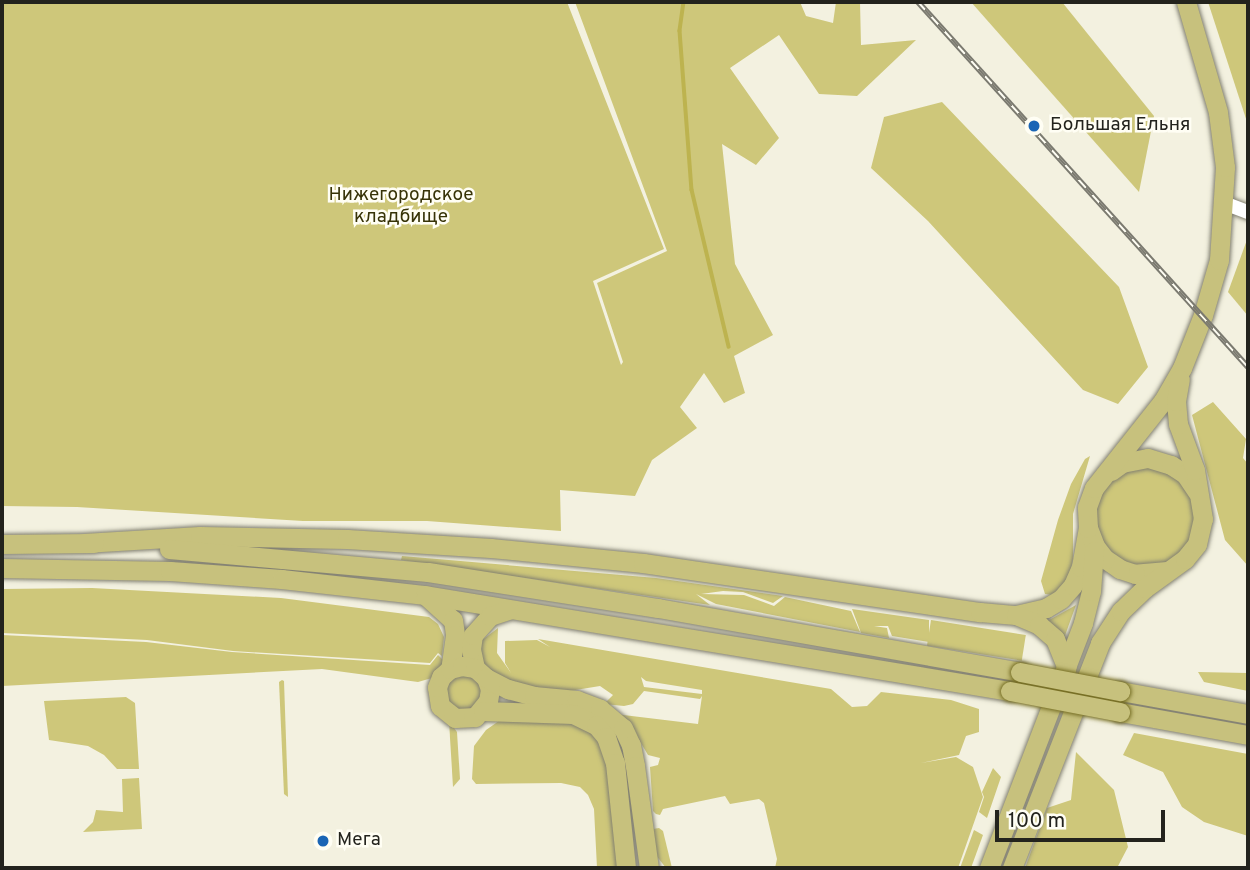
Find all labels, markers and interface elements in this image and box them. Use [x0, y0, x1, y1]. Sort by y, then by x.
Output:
place label: Большая Ельня [1050, 115, 1190, 137]
marker: Большая Ельня [1024, 116, 1044, 136]
park label: Нижегородское кладбище [328, 185, 474, 229]
scale bar [998, 796, 1168, 840]
text: 100 m [1008, 808, 1065, 835]
place label: Мега [337, 830, 381, 852]
marker: Мега [315, 833, 331, 849]

